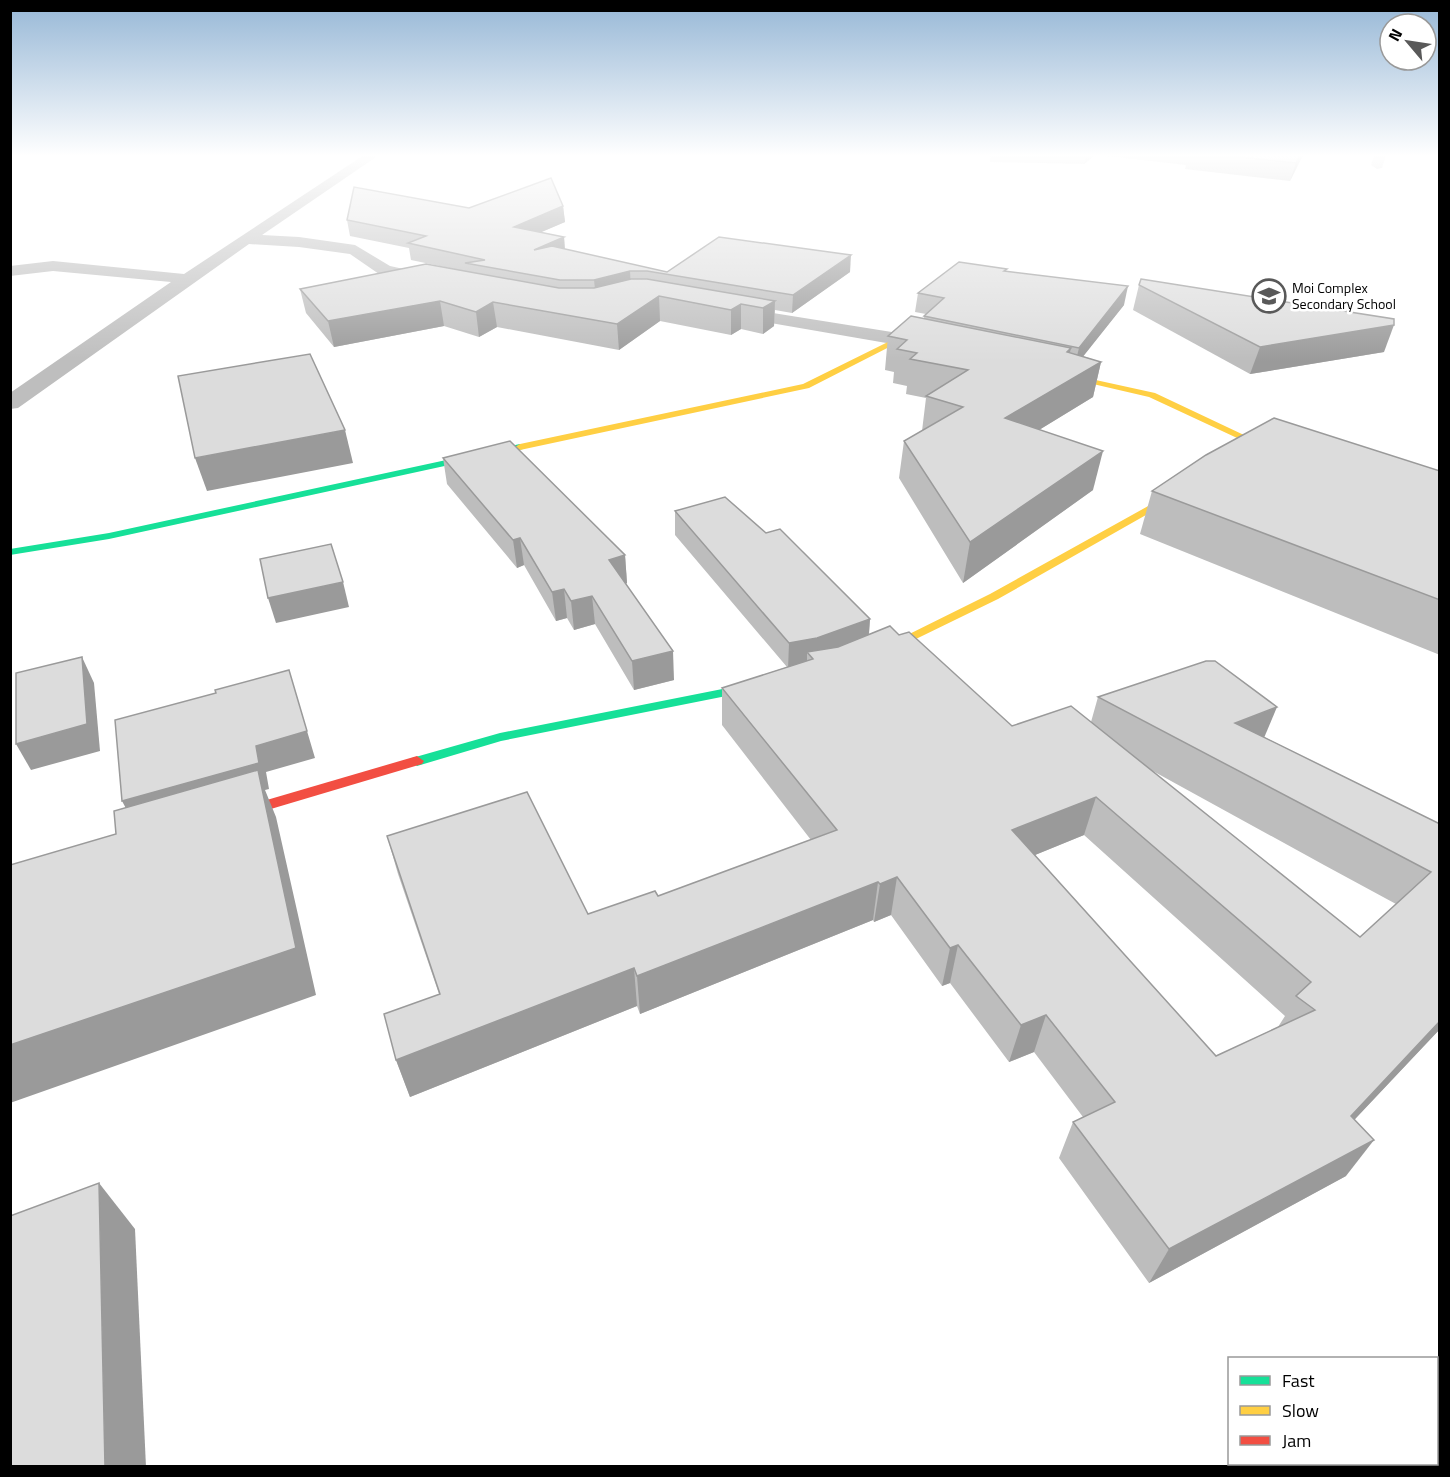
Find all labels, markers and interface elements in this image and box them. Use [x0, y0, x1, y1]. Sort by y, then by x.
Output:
north arrow [1378, 12, 1438, 72]
text: N [1382, 24, 1408, 45]
place label: Moi Complex Secondary School [1292, 277, 1396, 314]
school or university icon: Moi Complex Secondary School [1251, 278, 1287, 314]
legend [1228, 1357, 1438, 1465]
text: Fast [1282, 1367, 1315, 1394]
text: Slow [1282, 1397, 1319, 1424]
text: Jam [1282, 1427, 1311, 1454]

